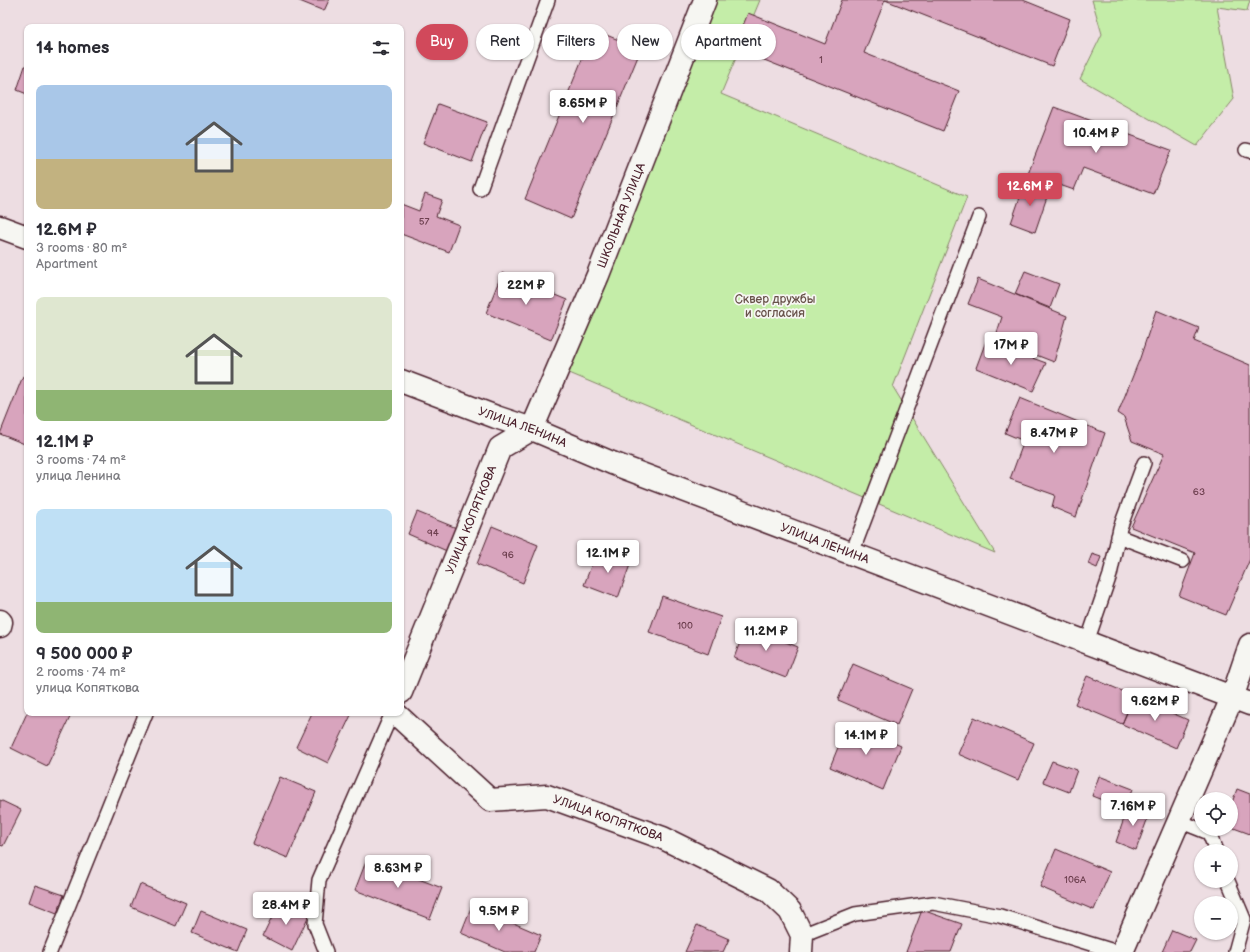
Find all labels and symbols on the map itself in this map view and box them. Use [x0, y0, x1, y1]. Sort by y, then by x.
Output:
house number: 1 [819, 54, 823, 66]
pin: 8.65M ₽ [546, 90, 620, 124]
pin: 10.4M ₽ [1059, 120, 1133, 154]
street label: ШКОЛЬНАЯ УЛИЦА [594, 160, 649, 270]
pin: 12.6M ₽ [993, 173, 1067, 207]
house number: 57 [419, 216, 429, 228]
pin: 22M ₽ [498, 272, 554, 306]
park label: Сквер дружбы и согласия [735, 292, 815, 321]
pin: 17M ₽ [983, 332, 1039, 366]
street label: УЛИЦА ЛЕНИНА [476, 404, 570, 451]
pin: 8.47M ₽ [1017, 420, 1091, 454]
street label: УЛИЦА КОПЯТКОВА [443, 463, 500, 576]
house number: 63 [1193, 486, 1205, 498]
street label: УЛИЦА ЛЕНИНА [778, 520, 872, 568]
house number: 94 [427, 527, 439, 539]
pin: 12.1M ₽ [571, 540, 645, 574]
house number: 96 [502, 549, 514, 561]
pin: 11.2M ₽ [729, 618, 803, 652]
house number: 100 [677, 620, 693, 632]
pin: 9.62M ₽ [1118, 688, 1192, 722]
pin: 14.1M ₽ [829, 722, 903, 756]
street label: УЛИЦА КОПЯТКОВА [551, 792, 666, 846]
pin: 7.16M ₽ [1096, 793, 1170, 827]
pin: 8.63M ₽ [361, 855, 435, 889]
house number: 106А [1064, 874, 1087, 886]
pin: 28.4M ₽ [249, 892, 323, 926]
pin: 9.5M ₽ [466, 898, 532, 932]

